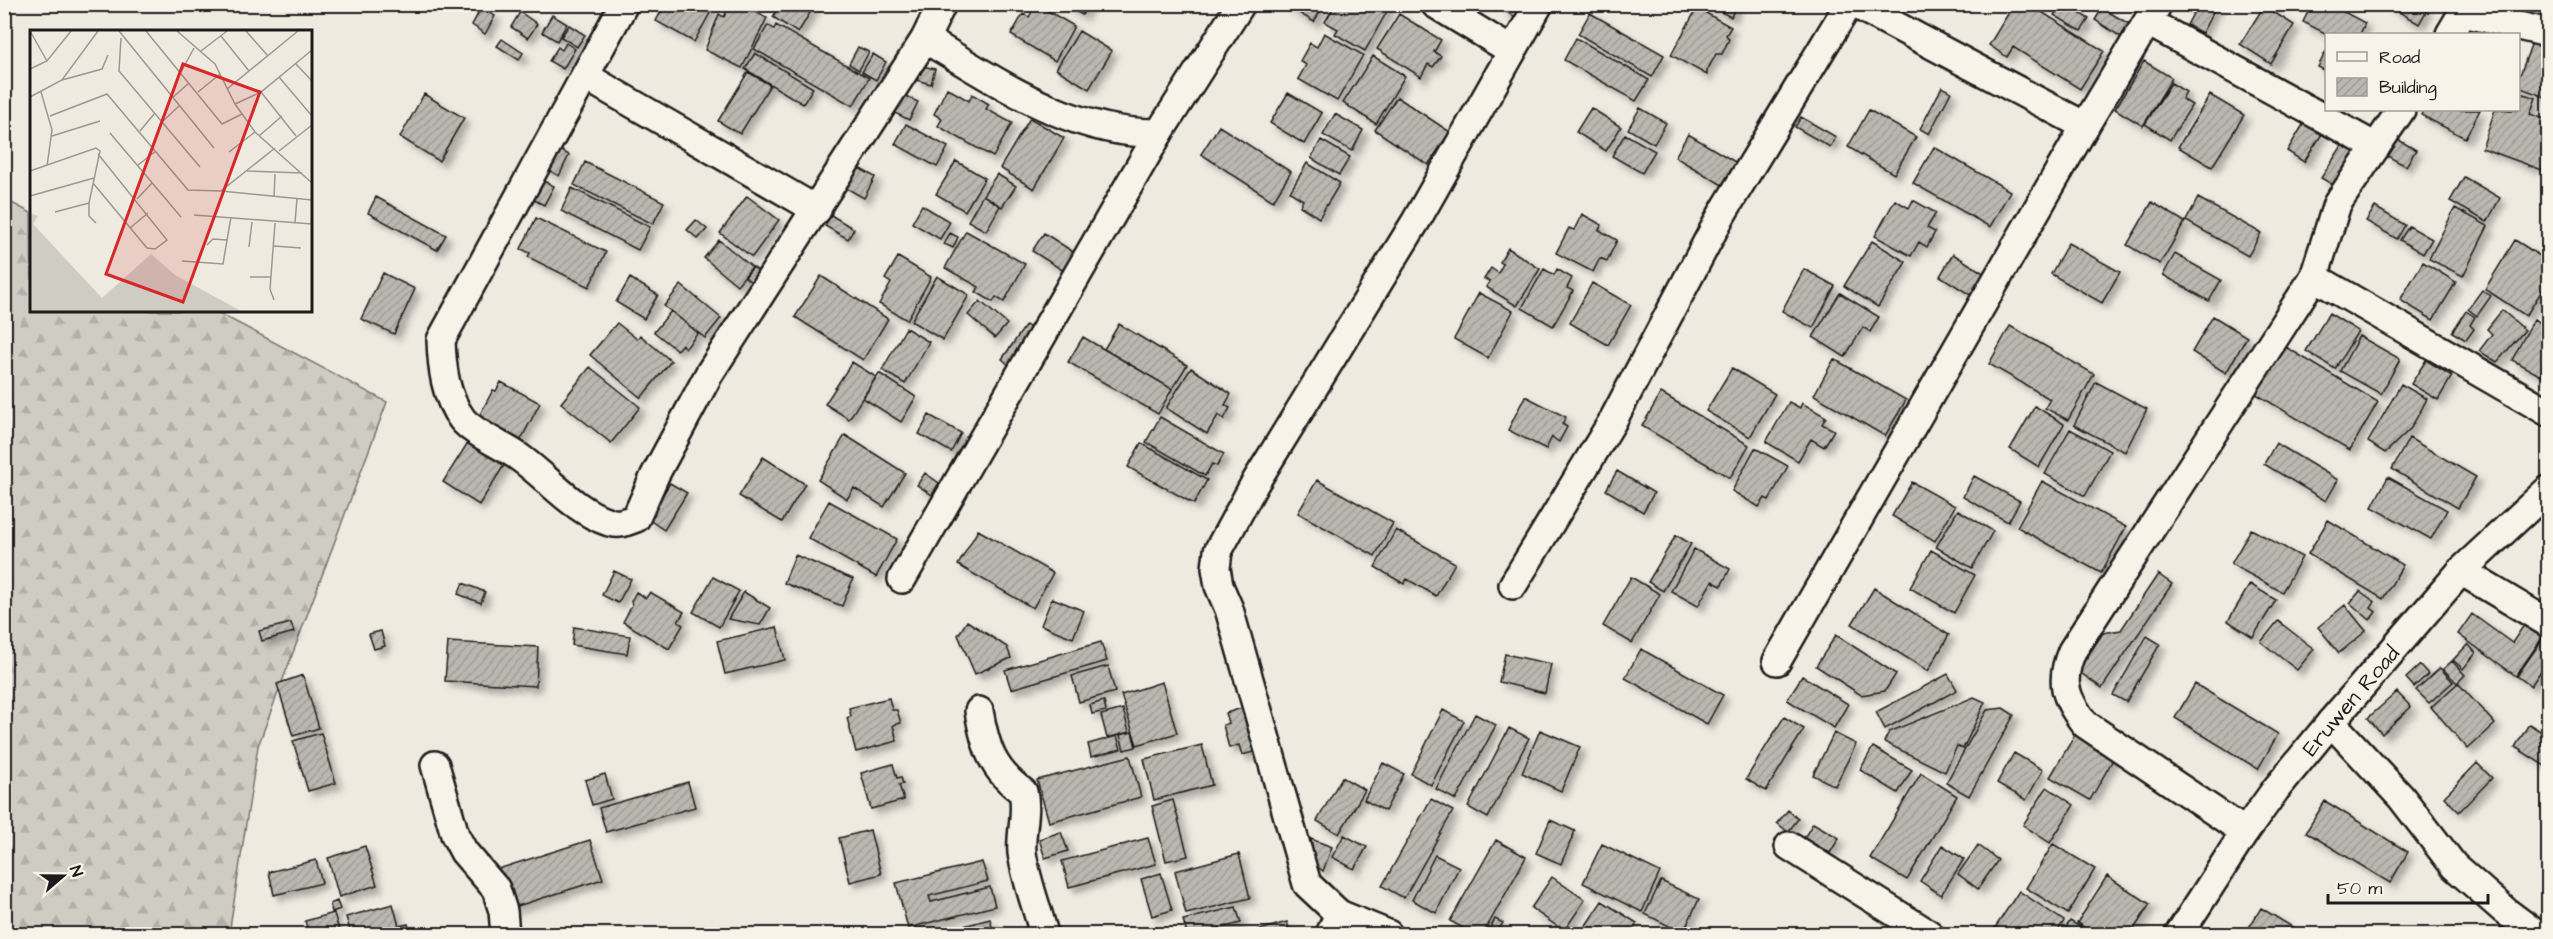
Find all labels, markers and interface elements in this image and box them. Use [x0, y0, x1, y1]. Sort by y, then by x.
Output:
inset map [30, 30, 312, 312]
legend [2325, 33, 2520, 111]
text: Road [2379, 45, 2420, 70]
text: Building [2379, 75, 2437, 101]
street label: Eruwen Road [2295, 639, 2407, 763]
north arrow [33, 846, 93, 906]
text: N [64, 863, 88, 880]
scale bar [2328, 867, 2488, 905]
text: 50 m [2337, 876, 2382, 901]

